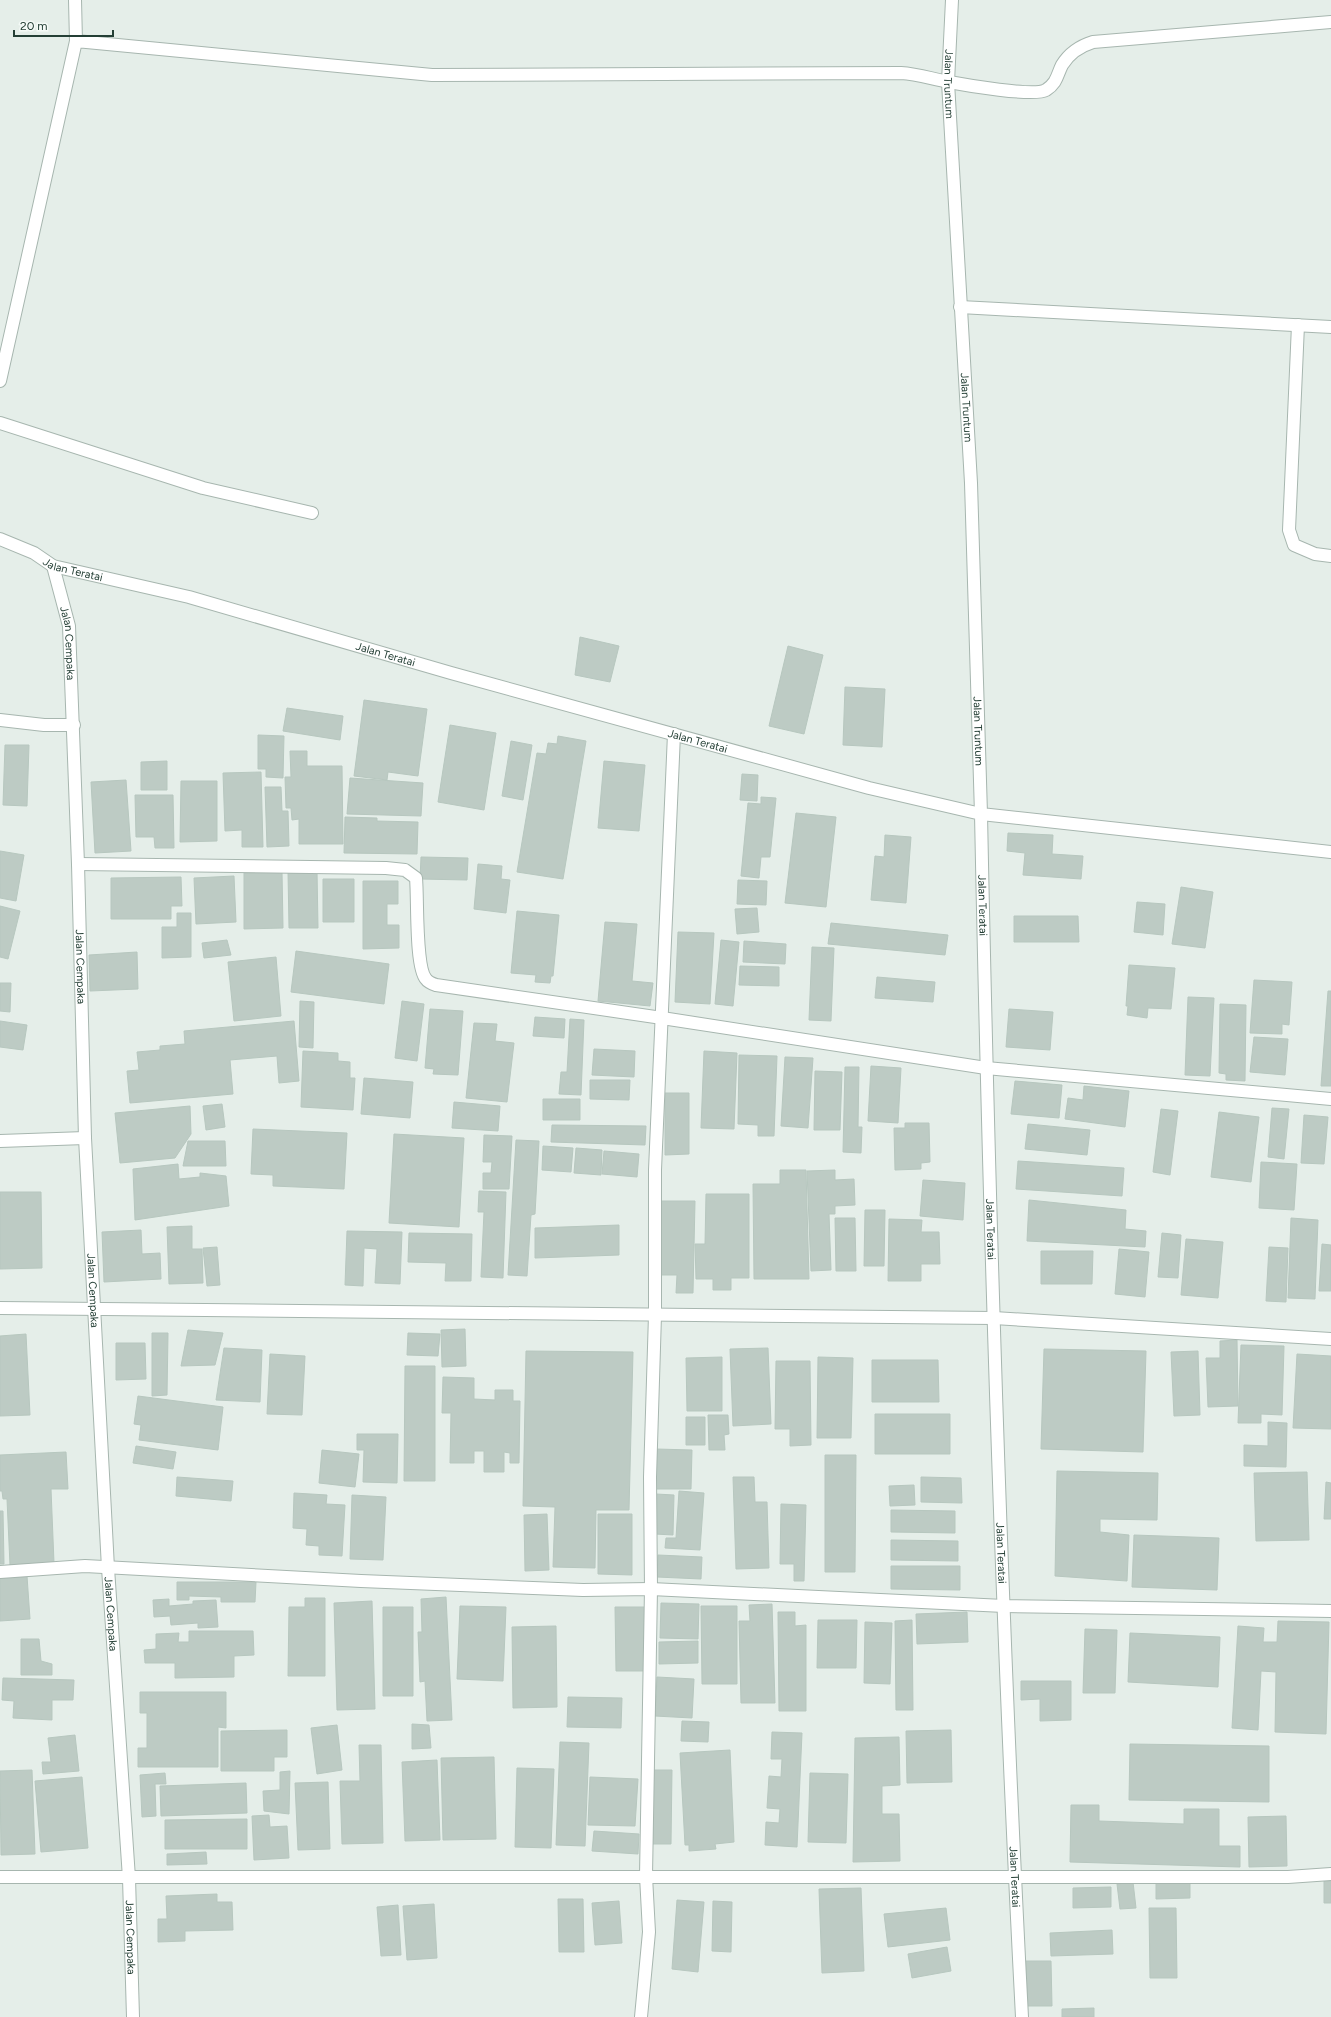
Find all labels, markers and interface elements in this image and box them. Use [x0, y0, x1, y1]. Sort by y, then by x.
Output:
scale bar [14, 12, 113, 38]
text: 20 m [20, 19, 48, 33]
street label: Jalan Truntum [941, 49, 956, 119]
street label: Jalan Truntum [958, 372, 975, 442]
street label: Jalan Teratai [40, 555, 104, 584]
street label: Jalan Cempaka [57, 605, 77, 680]
street label: Jalan Teratai [354, 640, 417, 669]
street label: Jalan Truntum [970, 696, 986, 766]
street label: Jalan Teratai [666, 727, 729, 756]
street label: Jalan Teratai [975, 875, 990, 936]
street label: Jalan Cempaka [73, 929, 88, 1004]
street label: Jalan Teratai [983, 1198, 998, 1260]
street label: Jalan Cempaka [84, 1253, 101, 1328]
street label: Jalan Teratai [993, 1522, 1009, 1584]
street label: Jalan Cempaka [102, 1576, 120, 1652]
street label: Jalan Teratai [1007, 1846, 1022, 1908]
street label: Jalan Cempaka [123, 1900, 138, 1975]

